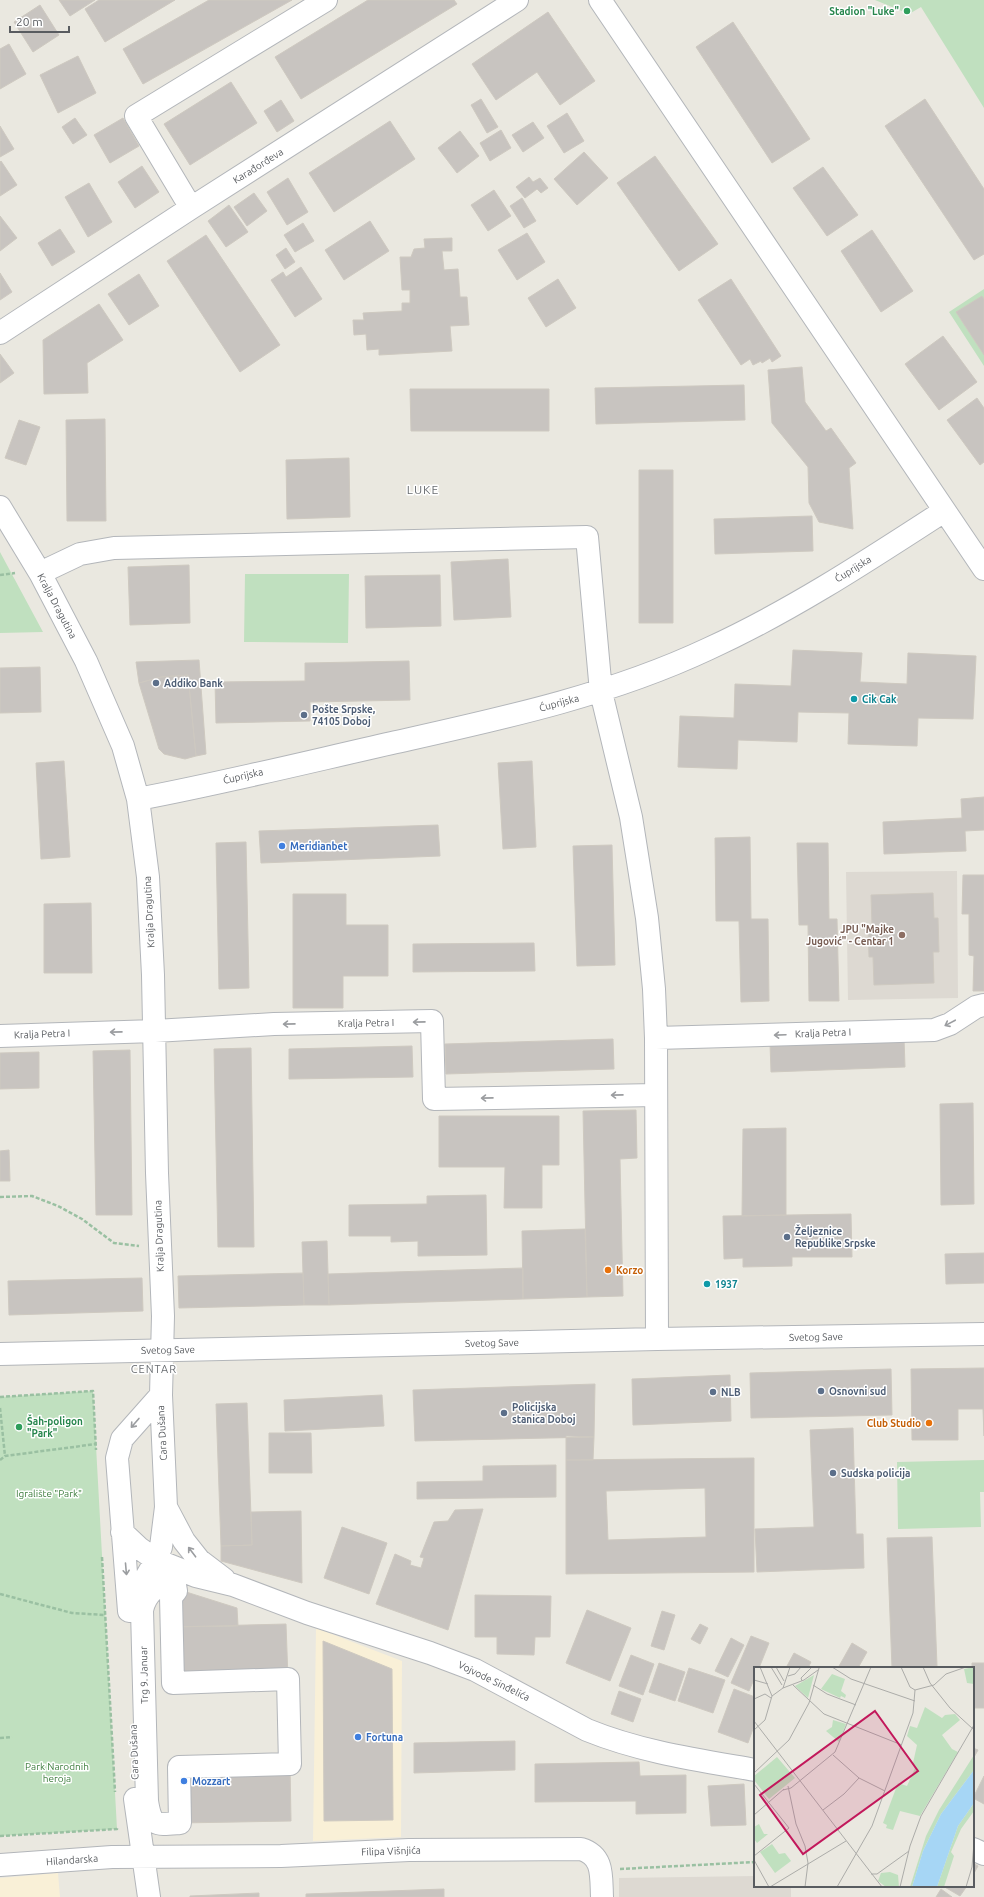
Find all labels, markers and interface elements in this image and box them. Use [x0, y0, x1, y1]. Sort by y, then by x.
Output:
place label: Stadion "Luke" [829, 6, 899, 17]
marker: Stadion "Luke" [902, 6, 912, 16]
scale bar [10, 8, 69, 34]
text: 20 m [16, 15, 43, 28]
street label: Karađorđeva [231, 146, 285, 186]
district label: LUKE [407, 483, 439, 496]
street label: Ćuprijska [832, 553, 873, 584]
street label: Kralja Dragutina [35, 572, 79, 640]
marker: Addiko Bank [151, 678, 161, 688]
place label: Addiko Bank [164, 678, 223, 689]
street label: Ćuprijska [538, 691, 580, 714]
marker: Cik Cak [849, 694, 859, 704]
place label: Cik Cak [862, 694, 897, 705]
place label: Pošte Srpske, 74105 Doboj [312, 704, 376, 727]
marker: Pošte Srpske, 74105 Doboj [299, 710, 309, 720]
street label: Ćuprijska [222, 765, 264, 786]
marker: Meridianbet [277, 841, 287, 851]
place label: Meridianbet [290, 841, 348, 852]
street label: Kralja Dragutina [142, 876, 156, 948]
place label: JPU "Majke Jugović" - Centar 1 [806, 924, 894, 947]
marker: JPU "Majke Jugović" - Centar 1 [897, 930, 907, 940]
street label: Kralja Petra I [338, 1017, 394, 1029]
one-way arrow [413, 1018, 426, 1025]
one-way arrow [283, 1020, 296, 1028]
one-way arrow [944, 1020, 956, 1027]
street label: Kralja Petra I [795, 1027, 851, 1039]
street label: Kralja Petra I [14, 1028, 70, 1040]
one-way arrow [110, 1029, 123, 1036]
one-way arrow [774, 1031, 787, 1038]
one-way arrow [611, 1092, 624, 1099]
one-way arrow [481, 1094, 494, 1102]
street label: Kralja Dragutina [152, 1200, 166, 1272]
place label: Željeznice Republike Srpske [795, 1224, 876, 1249]
marker: Željeznice Republike Srpske [782, 1232, 792, 1242]
marker: Korzo [603, 1265, 613, 1275]
place label: Korzo [616, 1265, 643, 1276]
marker: 1937 [702, 1279, 712, 1289]
place label: 1937 [715, 1279, 738, 1290]
street label: Svetog Save [789, 1331, 843, 1343]
street label: Svetog Save [465, 1337, 519, 1349]
street label: Svetog Save [141, 1344, 195, 1356]
district label: CENTAR [131, 1363, 177, 1375]
marker: Osnovni sud [816, 1386, 826, 1396]
place label: Osnovni sud [829, 1386, 886, 1397]
marker: NLB [708, 1387, 718, 1397]
place label: NLB [721, 1387, 741, 1398]
place label: Policijska stanica Doboj [512, 1402, 576, 1425]
street label: Cara Dušana [155, 1405, 169, 1461]
marker: Policijska stanica Doboj [499, 1408, 509, 1418]
place label: Šah-poligon "Park" [27, 1414, 83, 1439]
one-way arrow [130, 1418, 139, 1429]
place label: Club Studio [867, 1418, 921, 1429]
marker: Club Studio [924, 1418, 934, 1428]
marker: Šah-poligon "Park" [14, 1422, 24, 1432]
marker: Sudska policija [828, 1468, 838, 1478]
place label: Sudska policija [841, 1468, 911, 1479]
park label: Igralište "Park" [16, 1488, 82, 1499]
one-way arrow [188, 1546, 196, 1557]
one-way arrow [122, 1563, 129, 1576]
street label: Trg 9. Januar [138, 1646, 150, 1704]
street label: Vojvode Sinđelića [456, 1659, 532, 1703]
inset map [754, 1667, 974, 1887]
street label: Cara Dušana [128, 1724, 140, 1780]
marker: Fortuna [353, 1732, 363, 1742]
place label: Fortuna [366, 1732, 403, 1743]
park label: Park Narodnih heroja [25, 1761, 89, 1784]
marker: Mozzart [179, 1776, 189, 1786]
place label: Mozzart [192, 1776, 231, 1787]
street label: Filipa Višnjića [361, 1844, 421, 1858]
street label: Hilandarska [46, 1853, 98, 1867]

